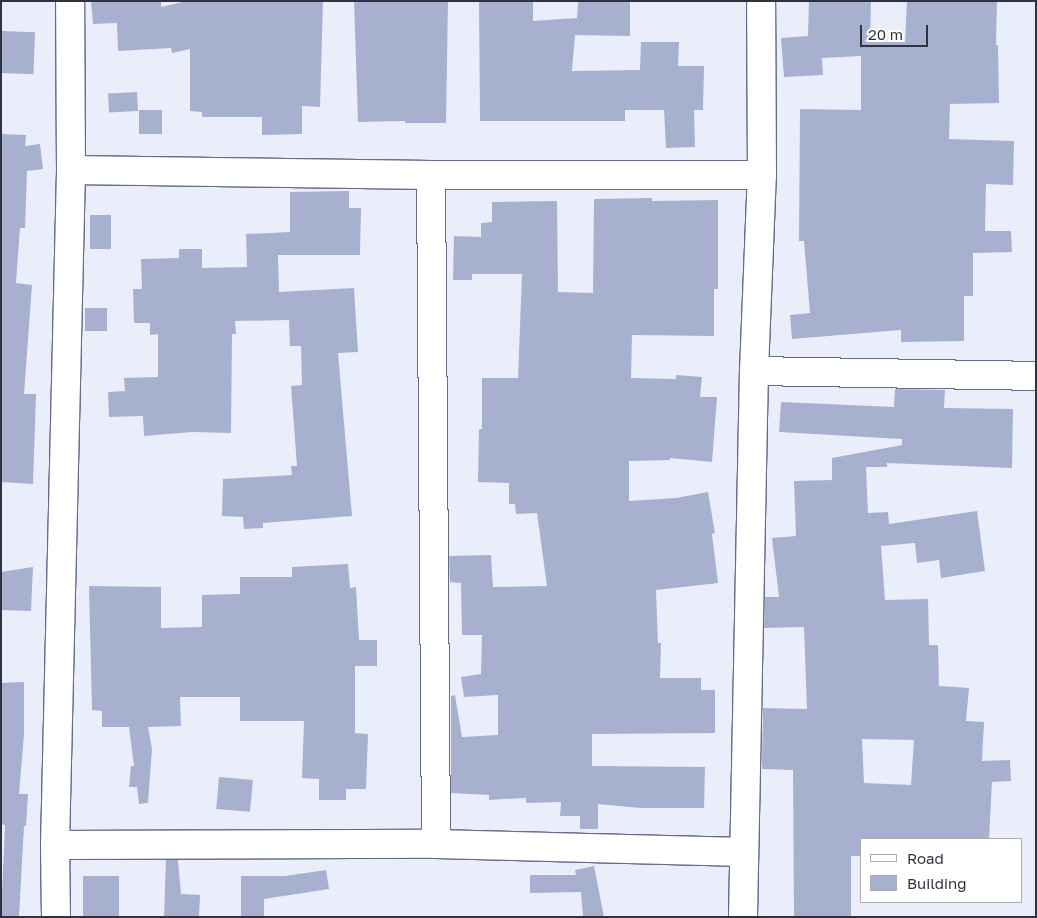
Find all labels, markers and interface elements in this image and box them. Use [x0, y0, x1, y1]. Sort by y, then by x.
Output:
scale bar [862, 15, 930, 47]
text: 20 m [868, 25, 903, 43]
legend [860, 838, 1022, 903]
text: Road [907, 849, 944, 867]
text: Building [907, 874, 967, 892]

